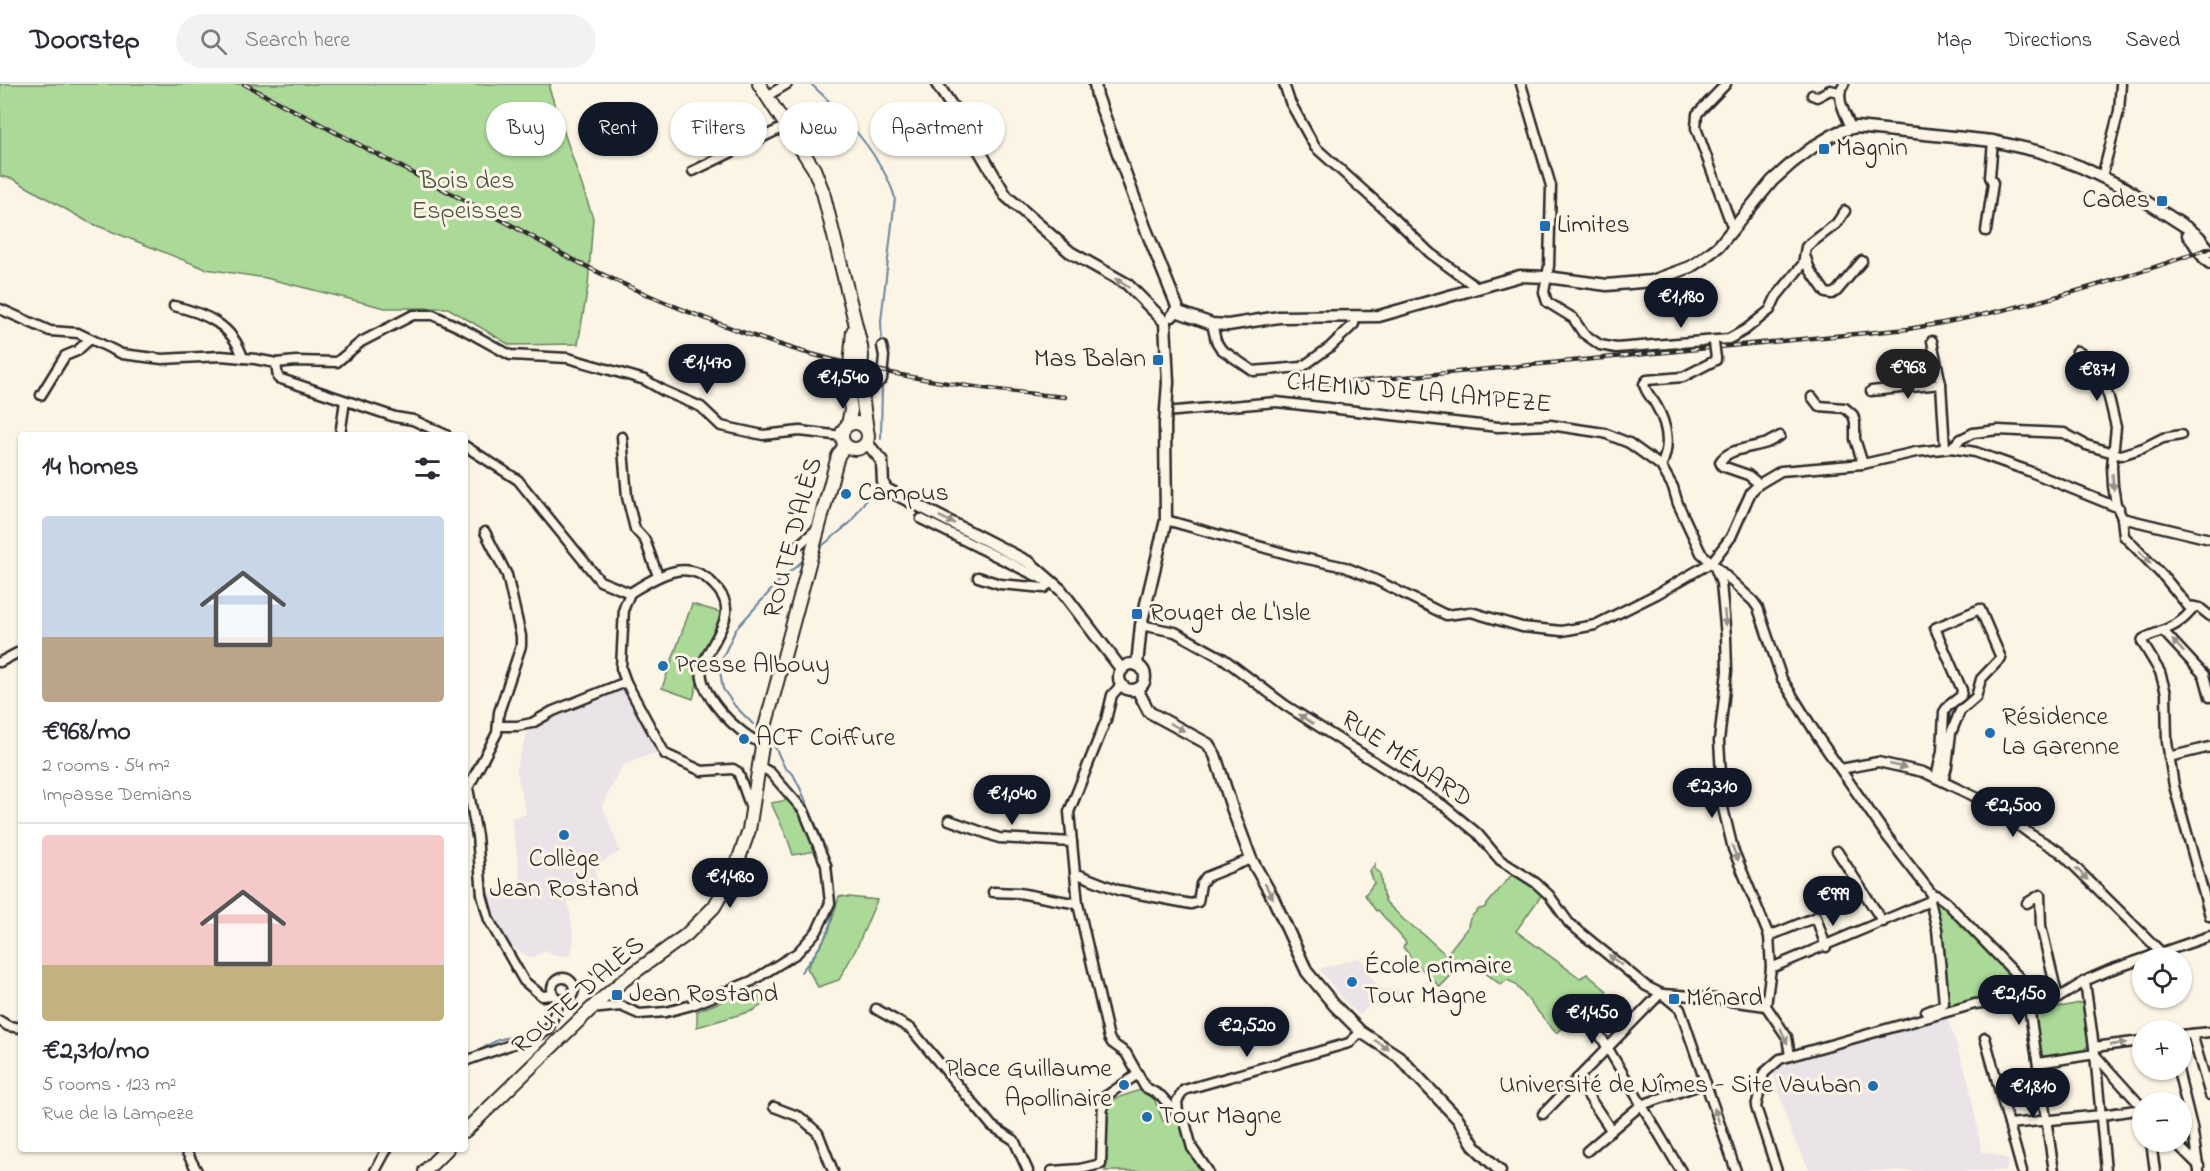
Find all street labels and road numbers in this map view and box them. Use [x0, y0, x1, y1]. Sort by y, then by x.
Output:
street label: CHEMIN DE LA LAMPEZE [1285, 363, 1553, 425]
street label: ROUTE D'ALÈS [754, 453, 834, 623]
street label: RUE MÉNARD [1333, 702, 1479, 818]
street label: ROUTE D'ALÈS [504, 927, 654, 1065]

